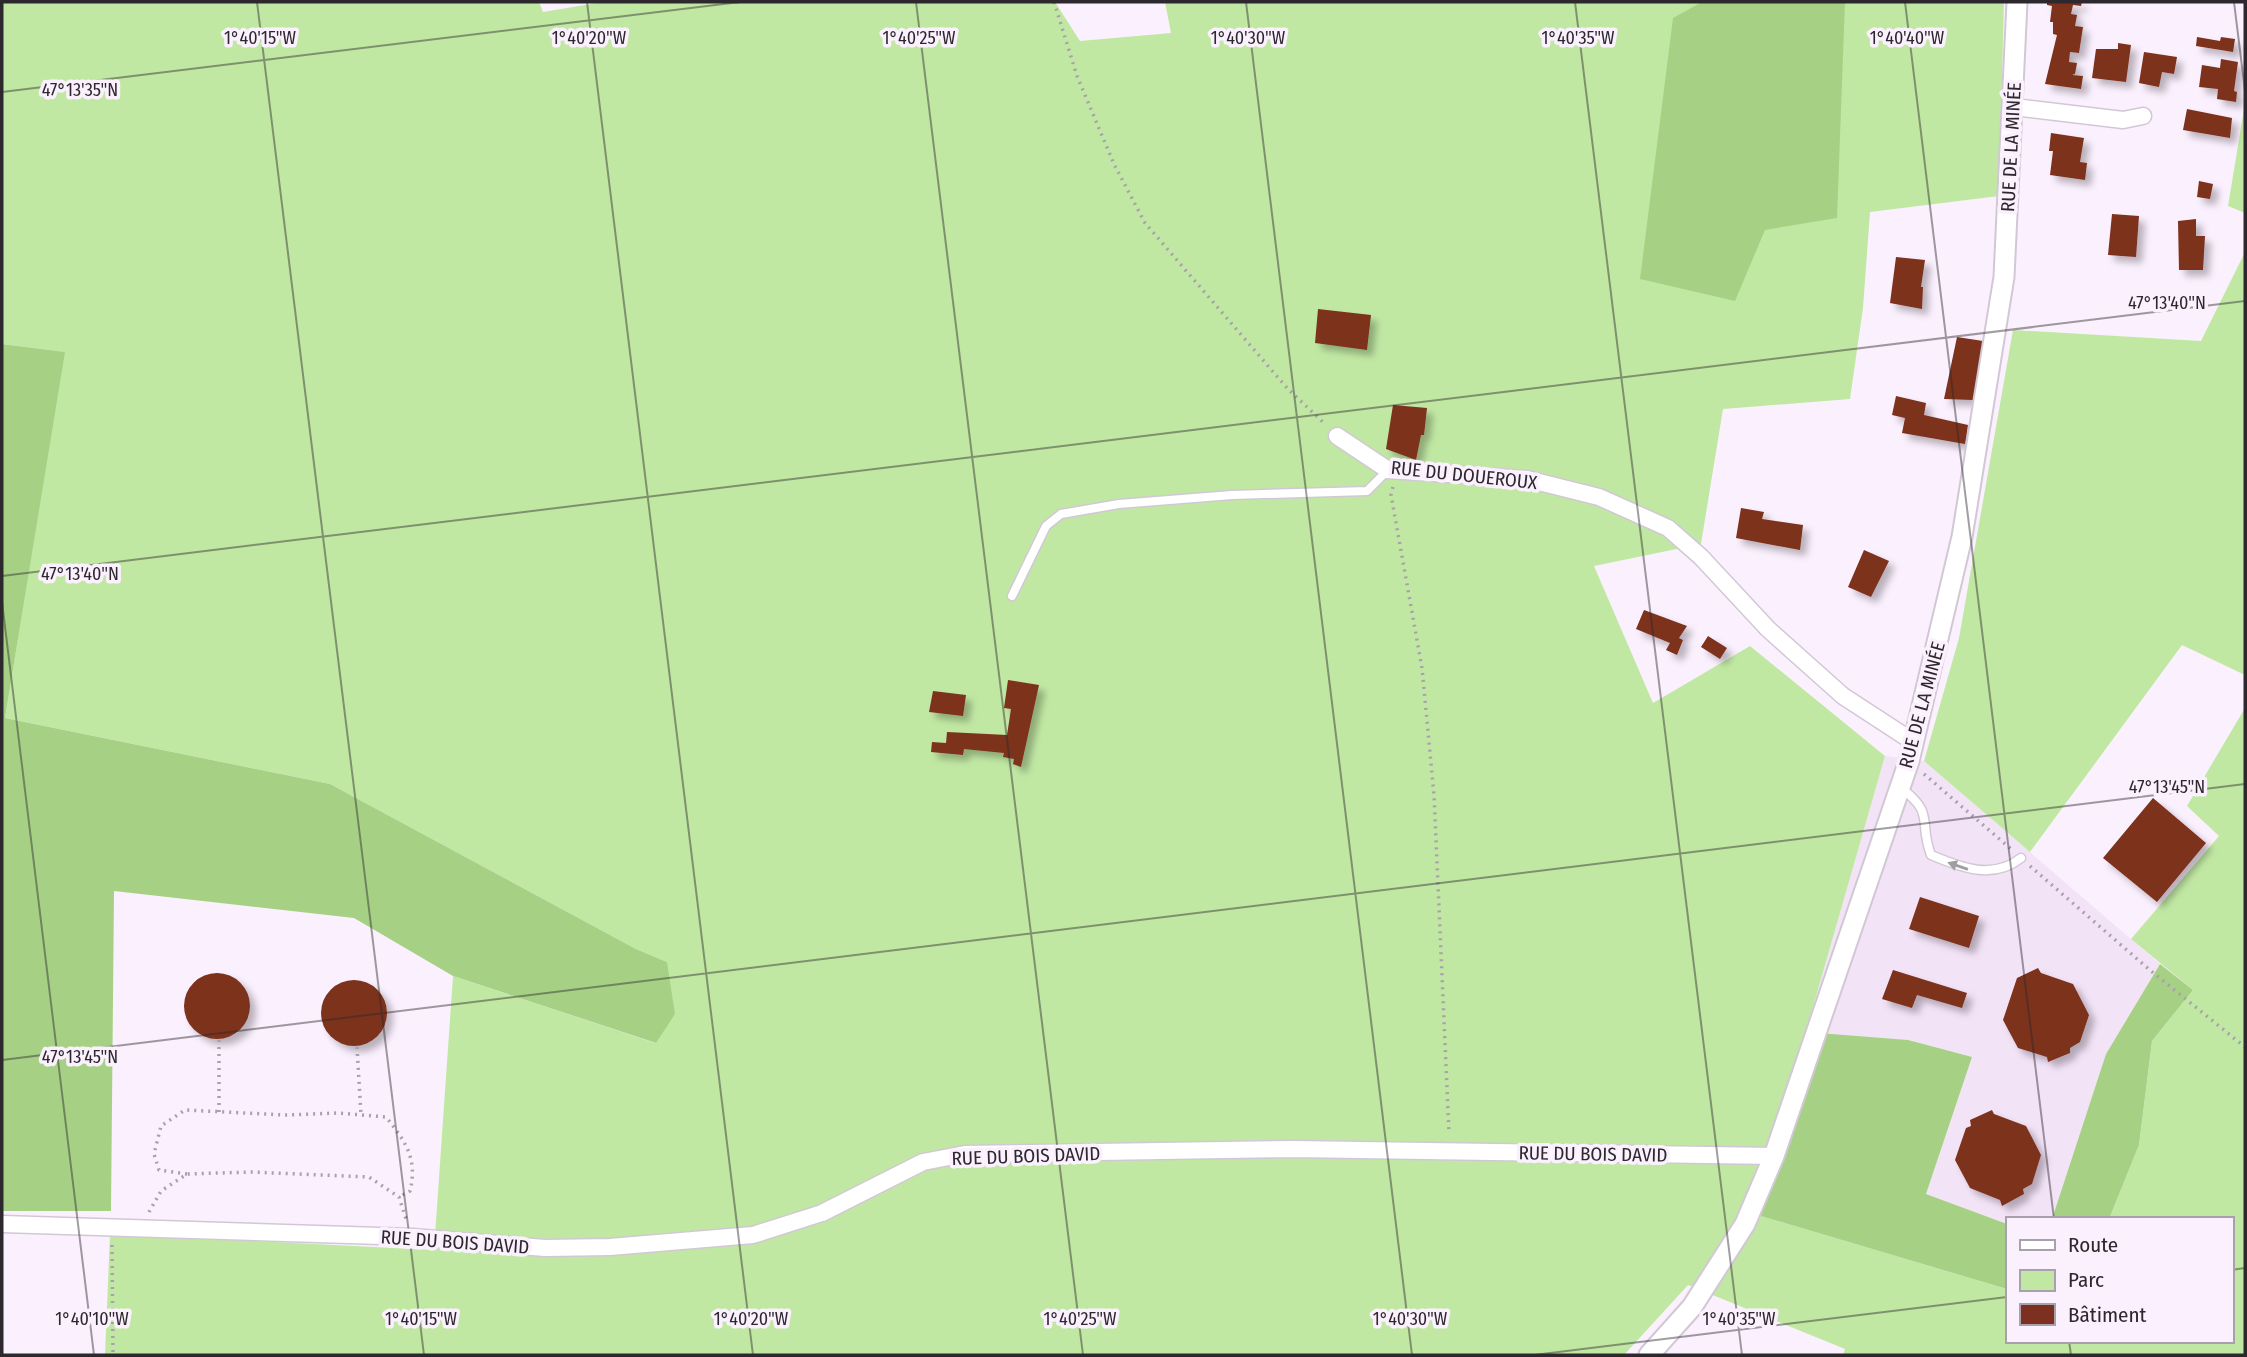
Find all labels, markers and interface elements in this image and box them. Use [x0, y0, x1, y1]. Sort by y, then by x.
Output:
text: 1°40'15"W [224, 27, 297, 49]
text: 1°40'20"W [552, 27, 627, 49]
text: 1°40'25"W [883, 27, 956, 49]
text: 1°40'30"W [1211, 27, 1286, 49]
text: 1°40'35"W [1541, 27, 1615, 49]
text: 1°40'40"W [1870, 27, 1945, 49]
text: 47°13'35"N [42, 79, 118, 101]
street label: RUE DE LA MINÉE [1996, 81, 2026, 212]
text: 47°13'40"N [2128, 292, 2206, 314]
street label: RUE DU DOUEROUX [1390, 456, 1539, 494]
text: 47°13'40"N [41, 563, 119, 585]
street label: RUE DE LA MINÉE [1894, 639, 1950, 771]
text: 47°13'45"N [2129, 776, 2205, 798]
one-way arrow [1947, 860, 1968, 871]
text: 47°13'45"N [42, 1046, 118, 1068]
street label: RUE DU BOIS DAVID [1518, 1141, 1668, 1167]
street label: RUE DU BOIS DAVID [951, 1142, 1101, 1170]
legend [2006, 1217, 2233, 1343]
street label: RUE DU BOIS DAVID [380, 1225, 530, 1259]
text: Route [2068, 1232, 2118, 1258]
text: Parc [2068, 1267, 2104, 1293]
text: Bâtiment [2068, 1302, 2147, 1328]
text: 1°40'10"W [55, 1308, 129, 1330]
text: 1°40'15"W [385, 1308, 458, 1330]
text: 1°40'20"W [714, 1308, 789, 1330]
text: 1°40'25"W [1044, 1308, 1117, 1330]
text: 1°40'30"W [1373, 1308, 1448, 1330]
text: 1°40'35"W [1702, 1308, 1776, 1330]

